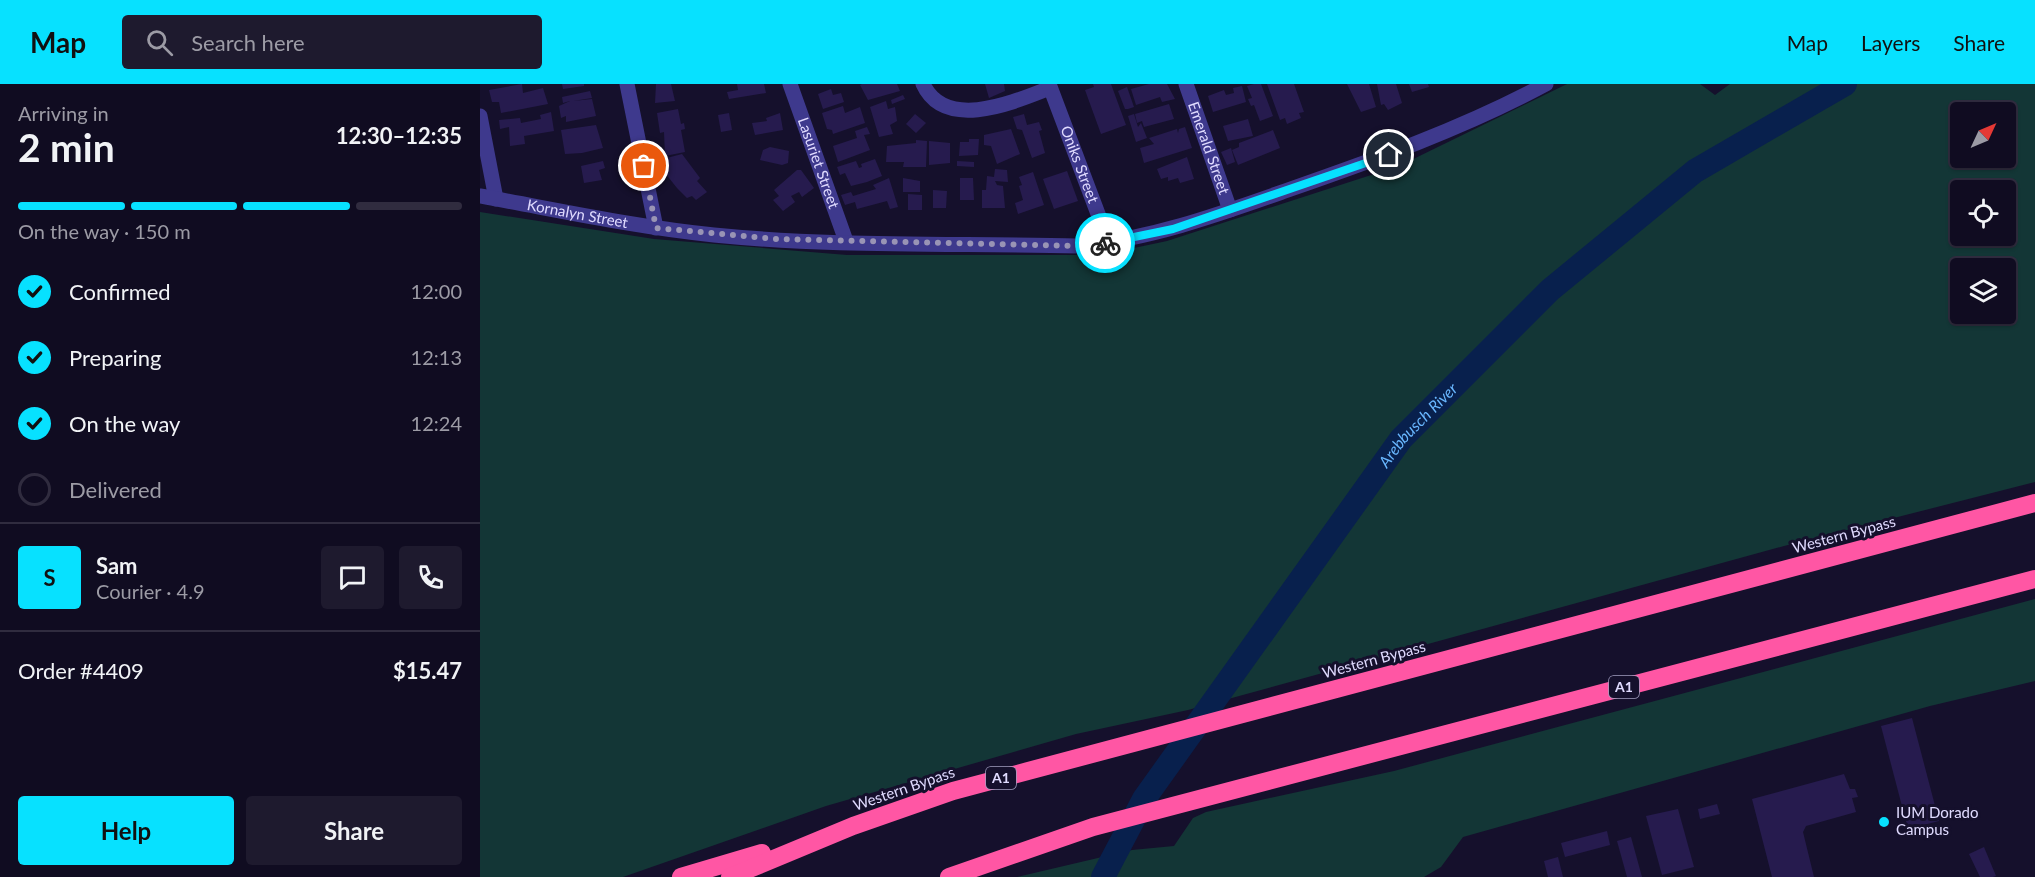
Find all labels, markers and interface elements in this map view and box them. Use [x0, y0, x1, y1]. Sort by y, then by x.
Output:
search box [122, 15, 542, 69]
text: Map [30, 25, 86, 59]
icon: search [143, 26, 176, 59]
text: Search here [191, 29, 305, 56]
text: Map [1787, 30, 1828, 55]
text: Layers [1861, 30, 1920, 55]
text: Share [1953, 30, 2005, 55]
street label: Emerald Street [1185, 99, 1234, 197]
text: Arriving in [18, 101, 109, 125]
north arrow [1950, 102, 2016, 168]
map controls [1950, 102, 2016, 324]
street label: Lasuriet Street [795, 115, 844, 211]
text: 12:30–12:35 [336, 122, 462, 149]
street label: Oniks Street [1058, 123, 1103, 206]
text: 2 min [18, 124, 115, 170]
pin [1363, 129, 1414, 180]
icon: home [1372, 138, 1405, 171]
pin [618, 140, 669, 191]
icon: bag [627, 149, 660, 182]
button: locate [1950, 180, 2016, 246]
street label: Kornalyn Street [526, 195, 630, 231]
courier [1075, 213, 1135, 273]
text: On the way · 150 m [18, 219, 191, 243]
icon: bike [1089, 227, 1122, 260]
button: layers [1950, 258, 2016, 324]
icon: check [18, 275, 51, 308]
text: Confirmed [69, 278, 171, 305]
text: 12:00 [411, 279, 462, 303]
icon: check [18, 341, 51, 374]
text: Preparing [69, 344, 161, 371]
text: 12:13 [411, 345, 462, 369]
water label: Arebbusch River [1373, 378, 1461, 471]
icon: check [18, 407, 51, 440]
text: On the way [69, 410, 180, 437]
text: 12:24 [411, 411, 462, 435]
text: Delivered [69, 476, 162, 503]
street label: Western Bypass [1790, 512, 1897, 556]
button: chat [321, 546, 384, 609]
button: phone [399, 546, 462, 609]
text: Sam [96, 552, 138, 579]
text: S [43, 564, 56, 591]
text: Courier · 4.9 [96, 579, 205, 603]
street label: Western Bypass [1320, 637, 1427, 681]
text: Order #4409 [18, 657, 144, 684]
text: $15.47 [393, 657, 462, 684]
road number: A1 [1609, 676, 1639, 698]
street label: Western Bypass [851, 762, 957, 814]
road number: A1 [986, 767, 1016, 789]
button: Help [18, 796, 234, 865]
button: Share [246, 796, 462, 865]
place label: IUM Dorado Campus [1896, 803, 1979, 838]
marker: IUM Dorado Campus [1877, 815, 1891, 829]

